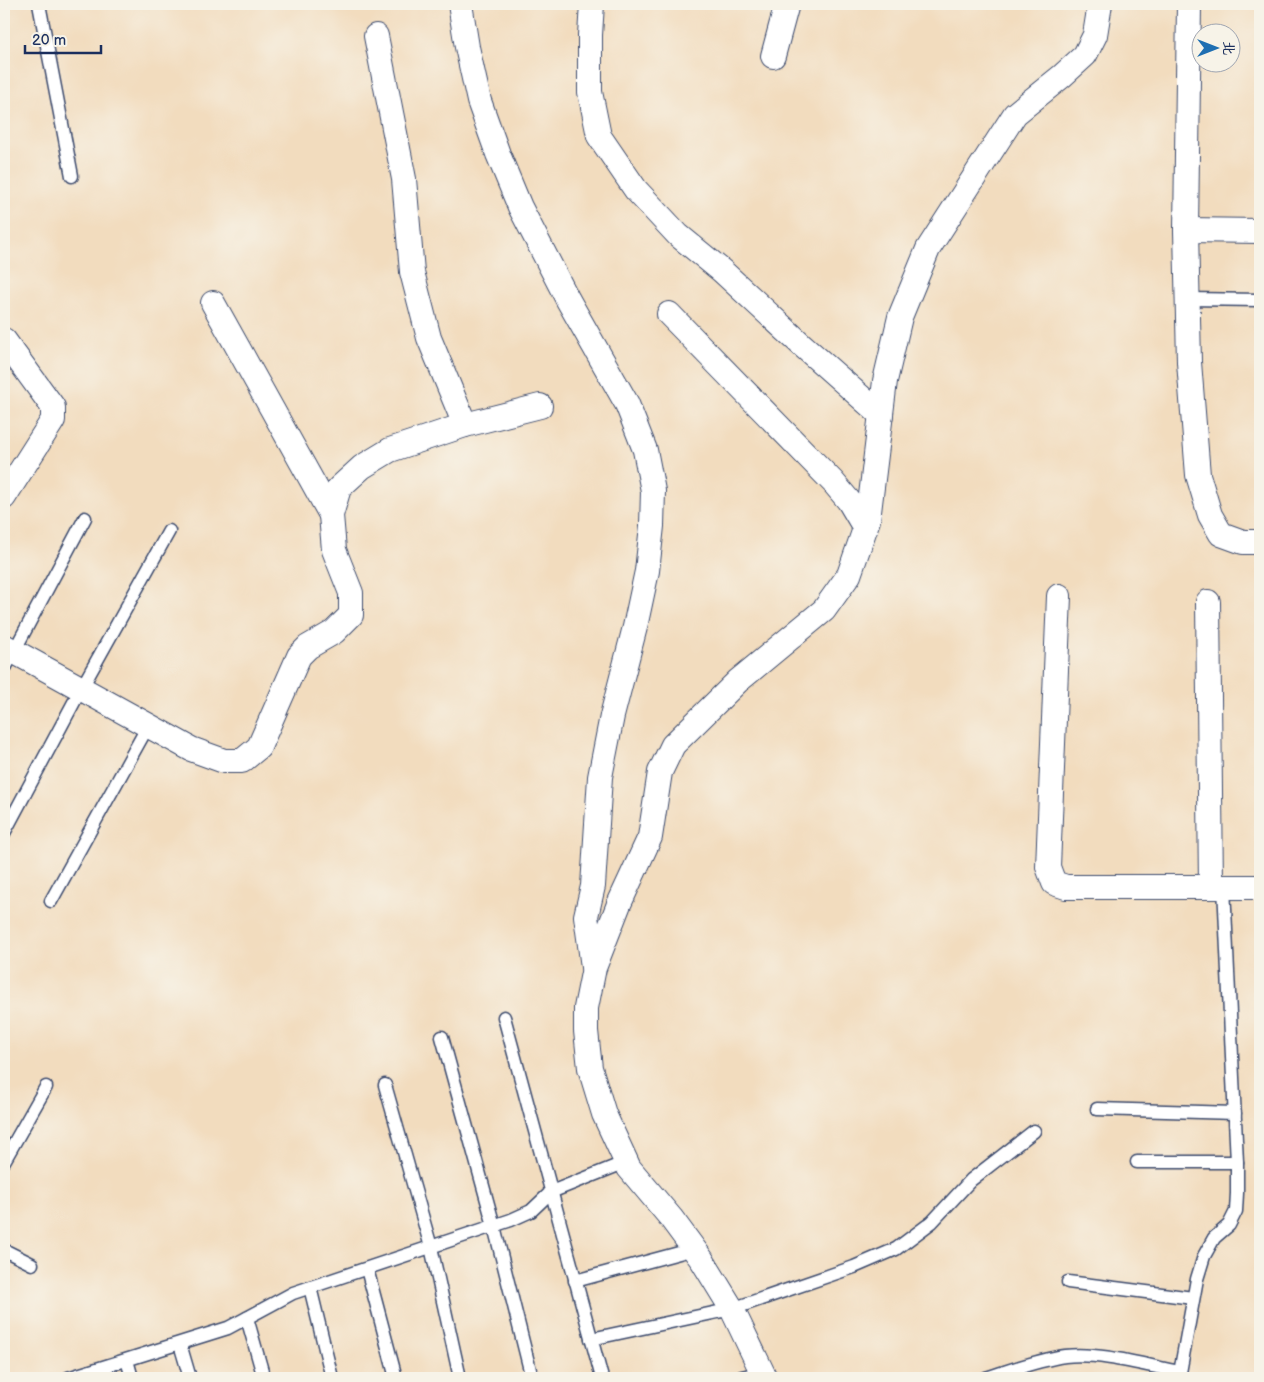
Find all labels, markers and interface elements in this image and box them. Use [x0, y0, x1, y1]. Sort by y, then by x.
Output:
scale bar [25, 22, 101, 54]
north arrow [1192, 22, 1242, 72]
text: 20 m [32, 31, 66, 50]
text: 北 [1220, 41, 1237, 55]

